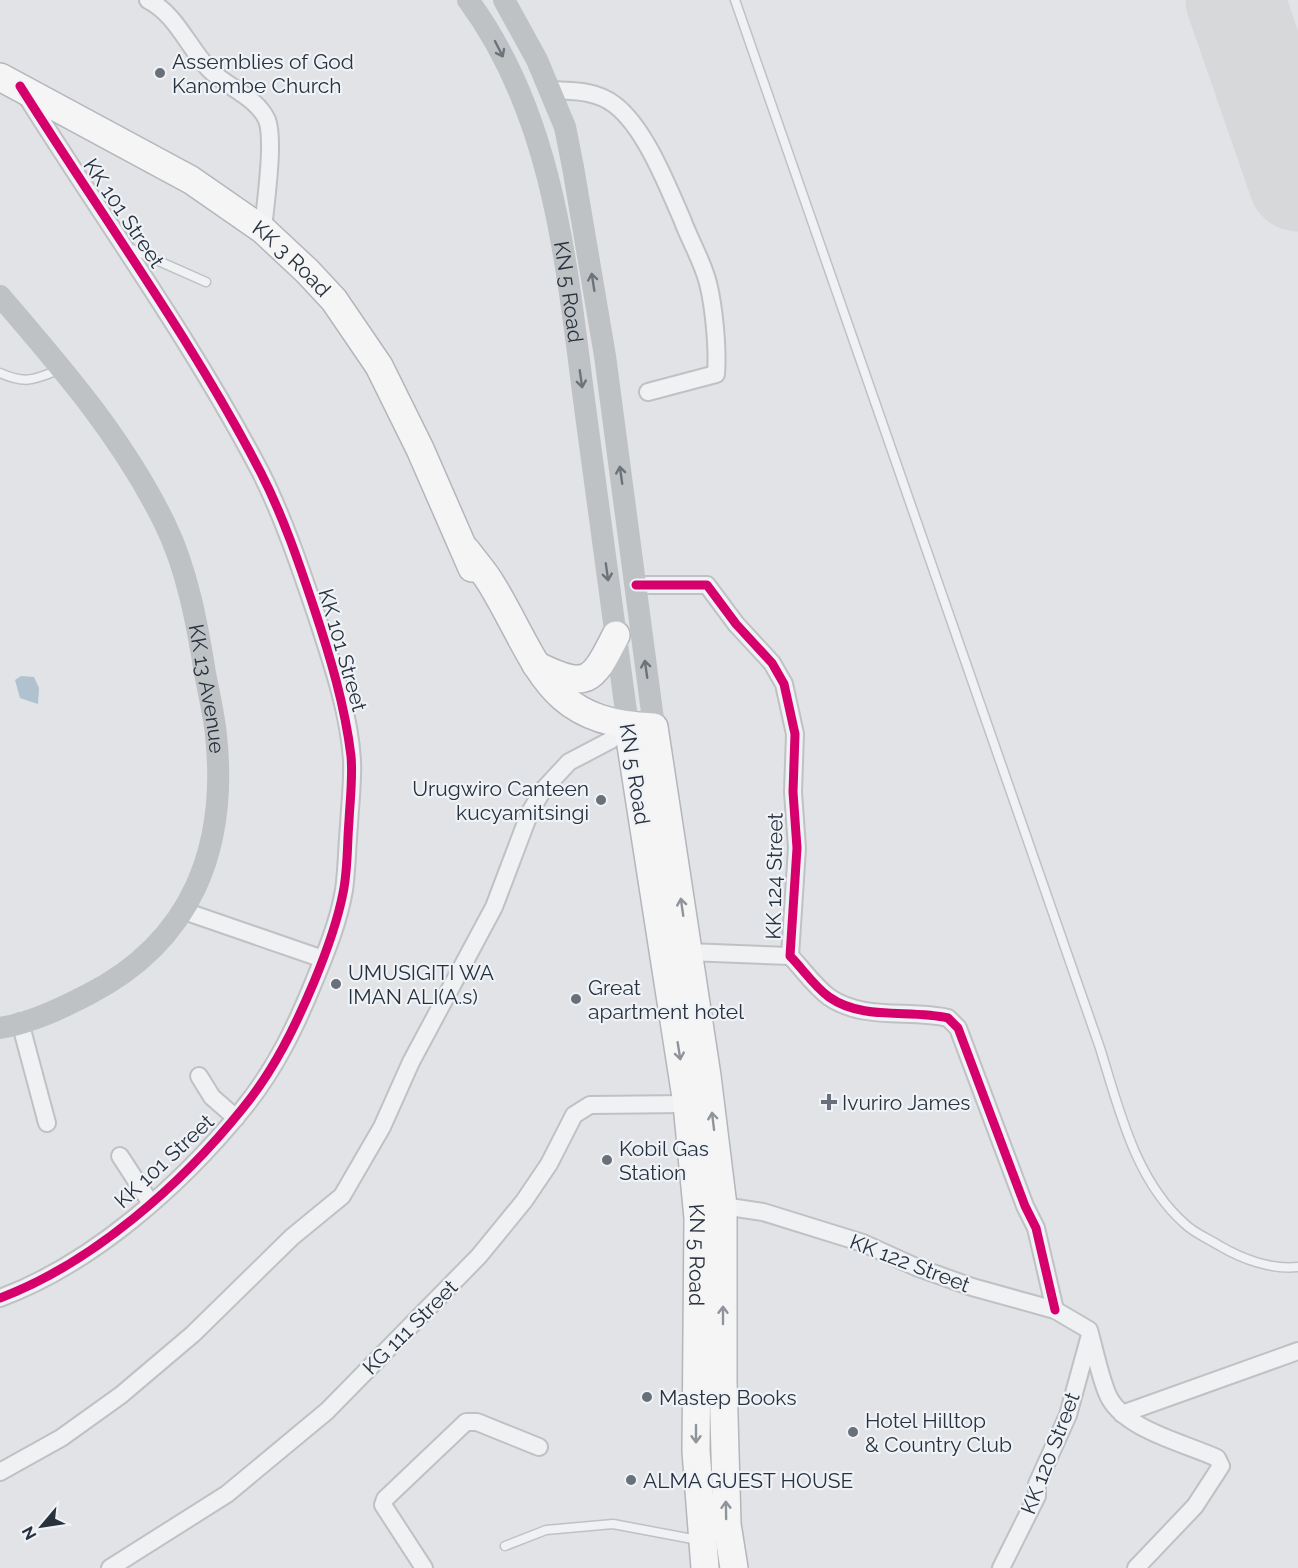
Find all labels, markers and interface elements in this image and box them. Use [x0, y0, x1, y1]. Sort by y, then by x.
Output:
one-way arrow [494, 40, 506, 58]
place label: Assemblies of God Kanombe Church [172, 49, 354, 98]
marker: Assemblies of God Kanombe Church [153, 66, 167, 80]
street label: KK 101 Street [78, 154, 170, 272]
street label: KK 3 Road [248, 214, 336, 301]
street label: KN 5 Road [549, 239, 589, 344]
one-way arrow [588, 273, 599, 293]
one-way arrow [576, 368, 587, 388]
one-way arrow [615, 466, 626, 486]
one-way arrow [602, 562, 613, 582]
street label: KK 101 Street [314, 586, 372, 714]
street label: KK 13 Avenue [184, 622, 230, 754]
one-way arrow [641, 659, 652, 679]
street label: KN 5 Road [615, 722, 655, 826]
place label: Urugwiro Canteen kucyamitsingi [412, 776, 589, 825]
marker: Urugwiro Canteen kucyamitsingi [594, 793, 608, 807]
street label: KK 124 Street [760, 812, 788, 940]
one-way arrow [676, 898, 687, 917]
place label: UMUSIGITI WA IMAN ALI(A.s) [348, 960, 494, 1009]
place label: Great apartment hotel [588, 975, 744, 1024]
marker: UMUSIGITI WA IMAN ALI(A.s) [329, 977, 343, 991]
marker: Great apartment hotel [569, 992, 583, 1006]
one-way arrow [673, 1041, 684, 1060]
place label: Ivuriro James [842, 1090, 970, 1115]
marker: Ivuriro James [820, 1093, 838, 1111]
street label: KK 101 Street [109, 1109, 219, 1213]
one-way arrow [707, 1111, 718, 1131]
place label: Kobil Gas Station [619, 1136, 709, 1185]
marker: Kobil Gas Station [600, 1153, 614, 1167]
street label: KN 5 Road [684, 1203, 711, 1306]
street label: KK 122 Street [846, 1229, 974, 1297]
street label: KG 111 Street [357, 1274, 463, 1380]
one-way arrow [717, 1306, 729, 1326]
place label: Mastep Books [659, 1385, 797, 1410]
street label: KK 120 Street [1015, 1389, 1085, 1517]
marker: Mastep Books [640, 1390, 654, 1404]
place label: Hotel Hilltop & Country Club [865, 1408, 1012, 1457]
one-way arrow [690, 1423, 702, 1443]
marker: Hotel Hilltop & Country Club [846, 1425, 860, 1439]
place label: ALMA GUEST HOUSE [643, 1468, 853, 1493]
marker: ALMA GUEST HOUSE [624, 1473, 638, 1487]
north arrow [12, 1496, 72, 1556]
one-way arrow [721, 1501, 732, 1521]
text: N [18, 1523, 41, 1543]

